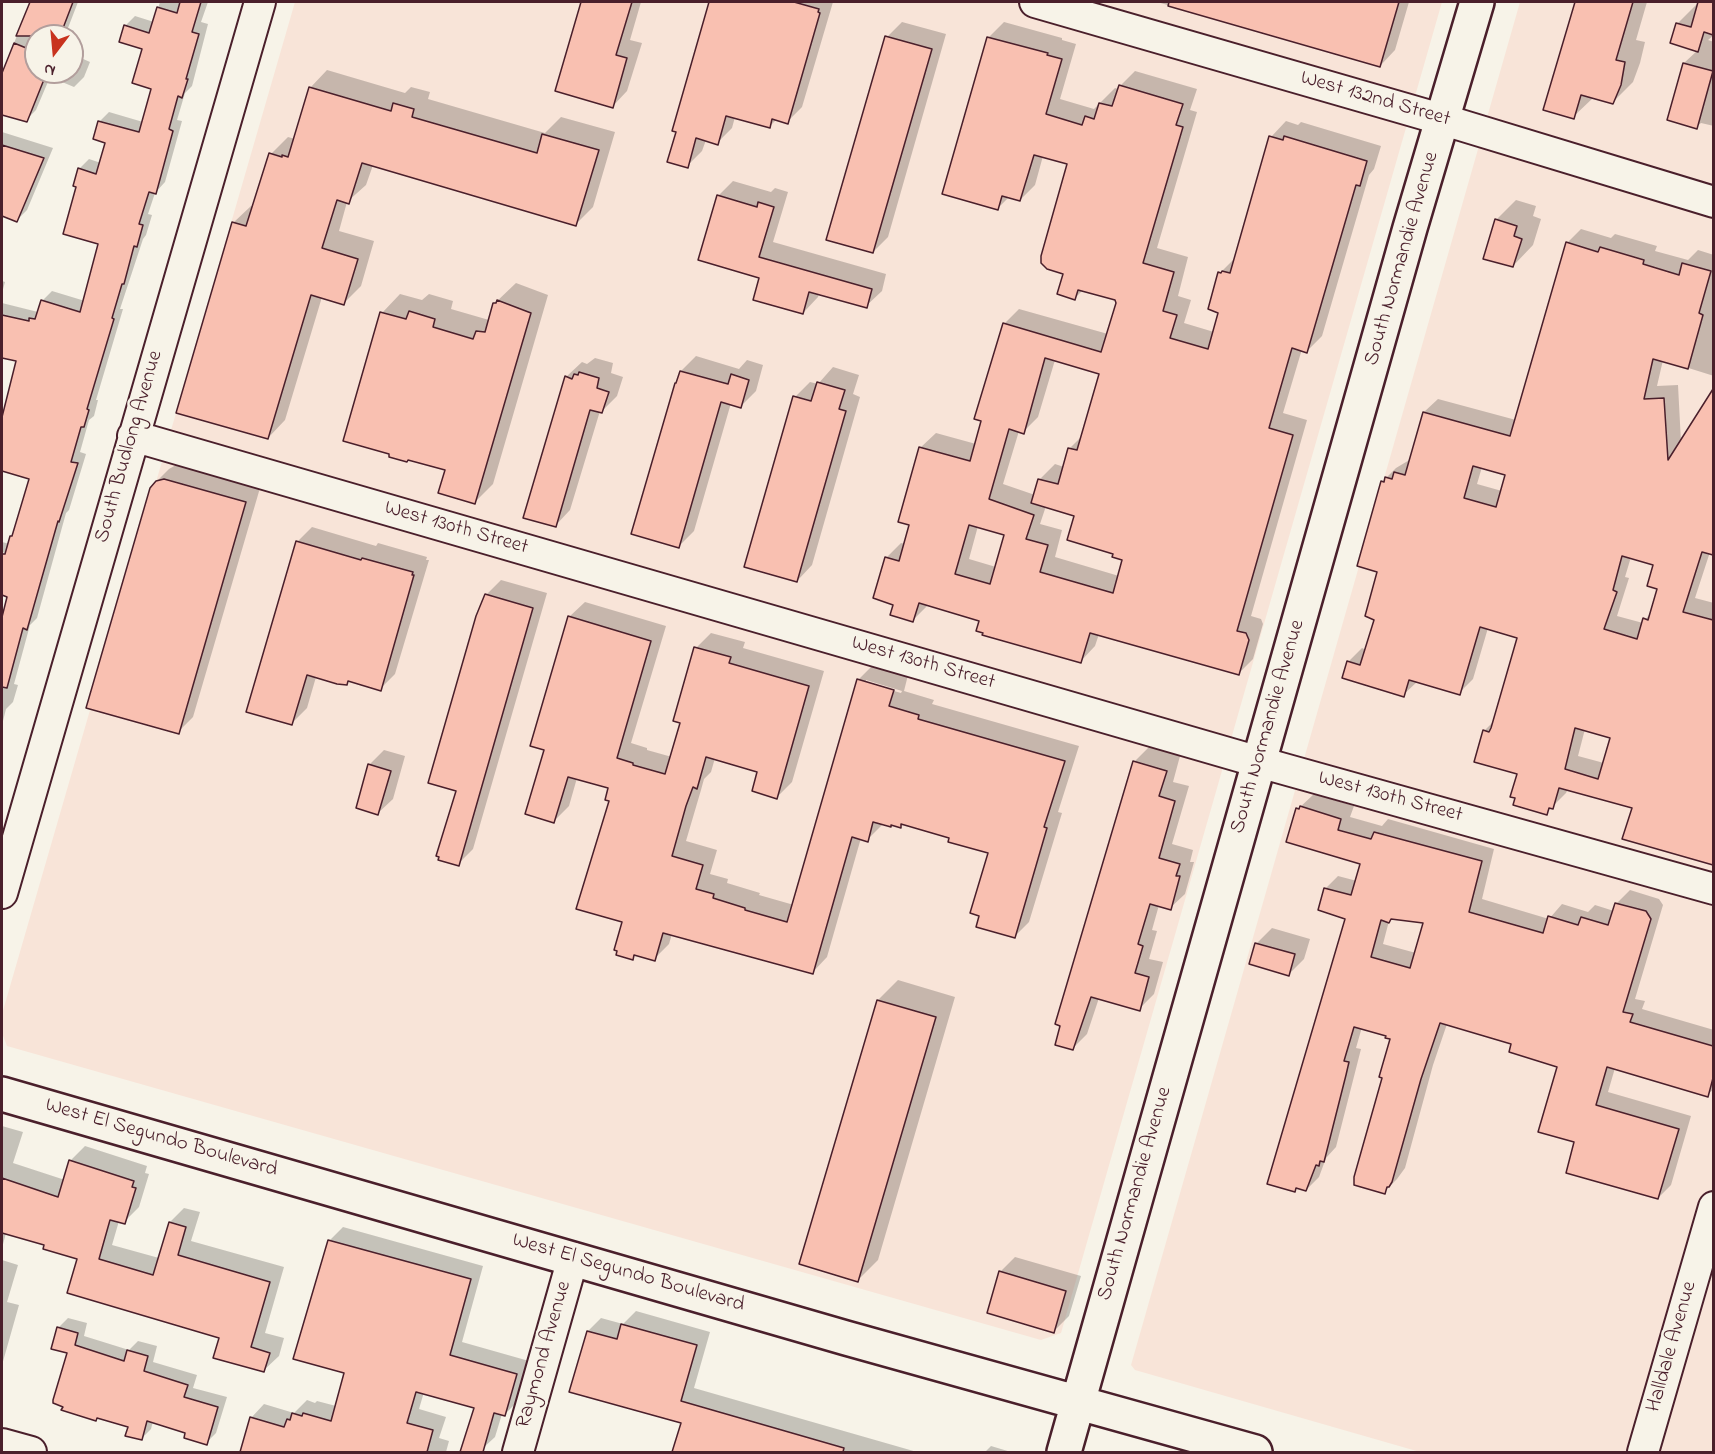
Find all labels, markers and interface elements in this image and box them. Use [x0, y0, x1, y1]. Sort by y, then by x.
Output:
north arrow [24, 24, 84, 84]
text: N [41, 56, 58, 82]
street label: West 132nd Street [1297, 67, 1453, 133]
street label: South Normandie Avenue [1360, 149, 1446, 369]
street label: South Budlong Avenue [90, 348, 170, 546]
street label: West 130th Street [381, 496, 531, 562]
street label: South Normandie Avenue [1226, 617, 1312, 837]
street label: West 130th Street [848, 631, 998, 697]
street label: West 130th Street [1315, 767, 1465, 829]
street label: South Normandie Avenue [1093, 1084, 1179, 1304]
street label: West El Segundo Boulevard [42, 1094, 280, 1184]
street label: West El Segundo Boulevard [509, 1229, 747, 1319]
street label: Raymond Avenue [512, 1278, 578, 1432]
street label: Halldale Avenue [1642, 1279, 1704, 1415]

